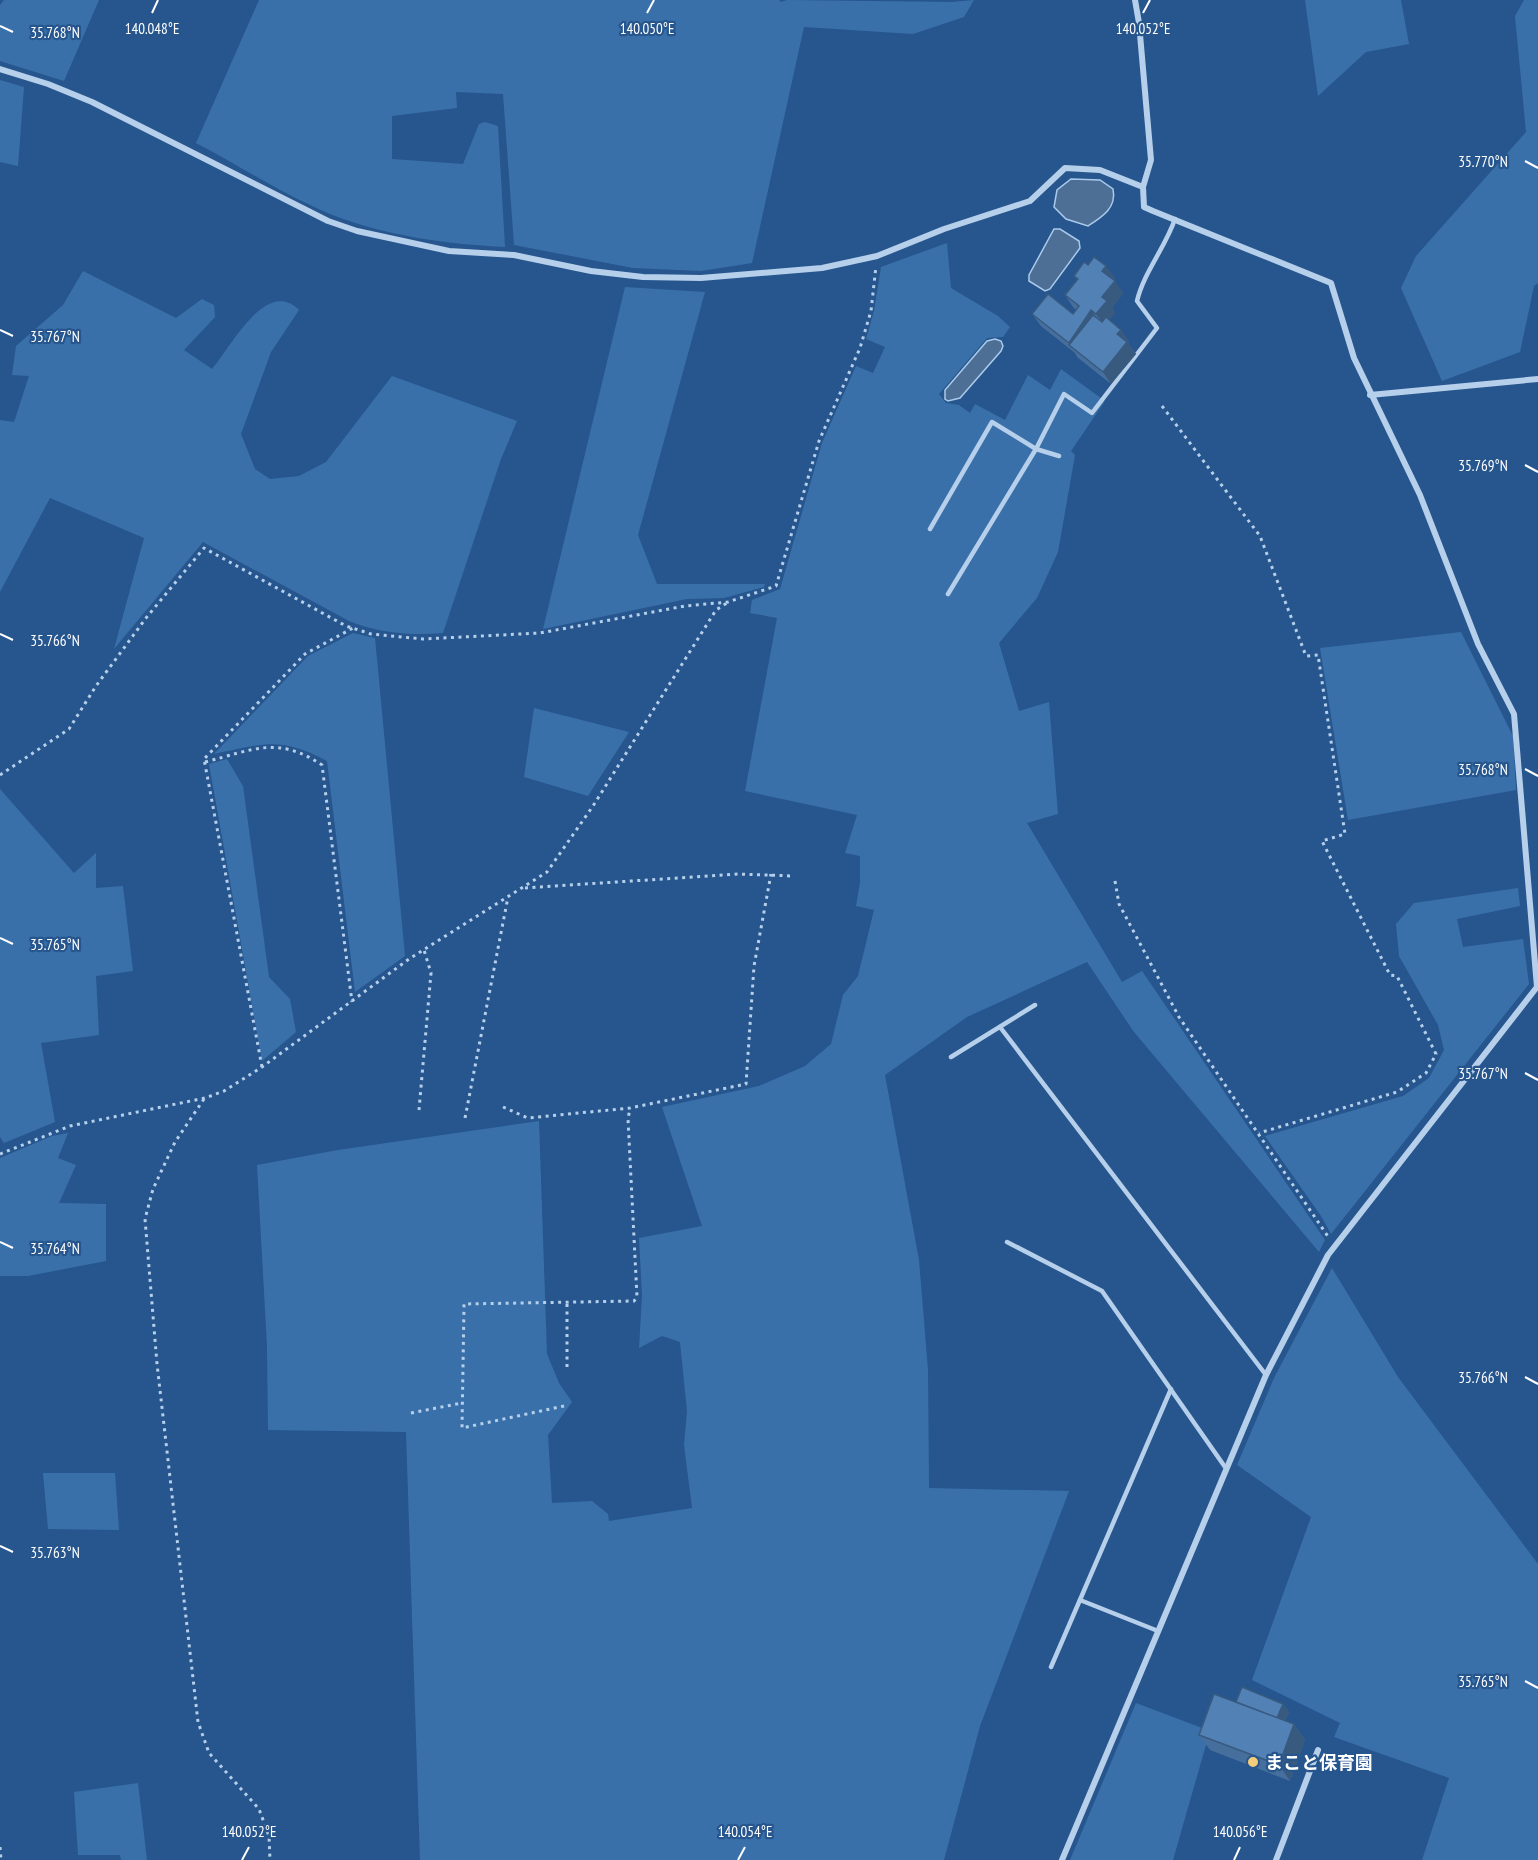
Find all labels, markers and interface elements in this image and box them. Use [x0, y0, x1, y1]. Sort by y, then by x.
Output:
text: 140.048°E [125, 19, 179, 38]
text: 140.050°E [620, 19, 674, 38]
text: 140.052°E [1116, 19, 1170, 38]
text: 35.768°N [30, 23, 80, 42]
text: 35.770°N [1458, 152, 1508, 171]
text: 35.767°N [30, 327, 80, 346]
text: 35.769°N [1458, 456, 1508, 475]
text: 35.766°N [30, 631, 80, 650]
text: 35.768°N [1458, 760, 1508, 779]
text: 35.765°N [30, 935, 80, 954]
text: 35.767°N [1458, 1064, 1508, 1083]
text: 35.764°N [30, 1239, 80, 1258]
text: 35.766°N [1458, 1368, 1508, 1387]
text: 35.763°N [30, 1543, 80, 1562]
text: 35.765°N [1458, 1672, 1508, 1691]
place label: まこと保育園 [1265, 1751, 1373, 1774]
marker: まこと保育園 [1246, 1755, 1260, 1769]
text: 140.052°E [222, 1822, 276, 1841]
text: 140.054°E [718, 1822, 772, 1841]
text: 140.056°E [1213, 1822, 1267, 1841]

